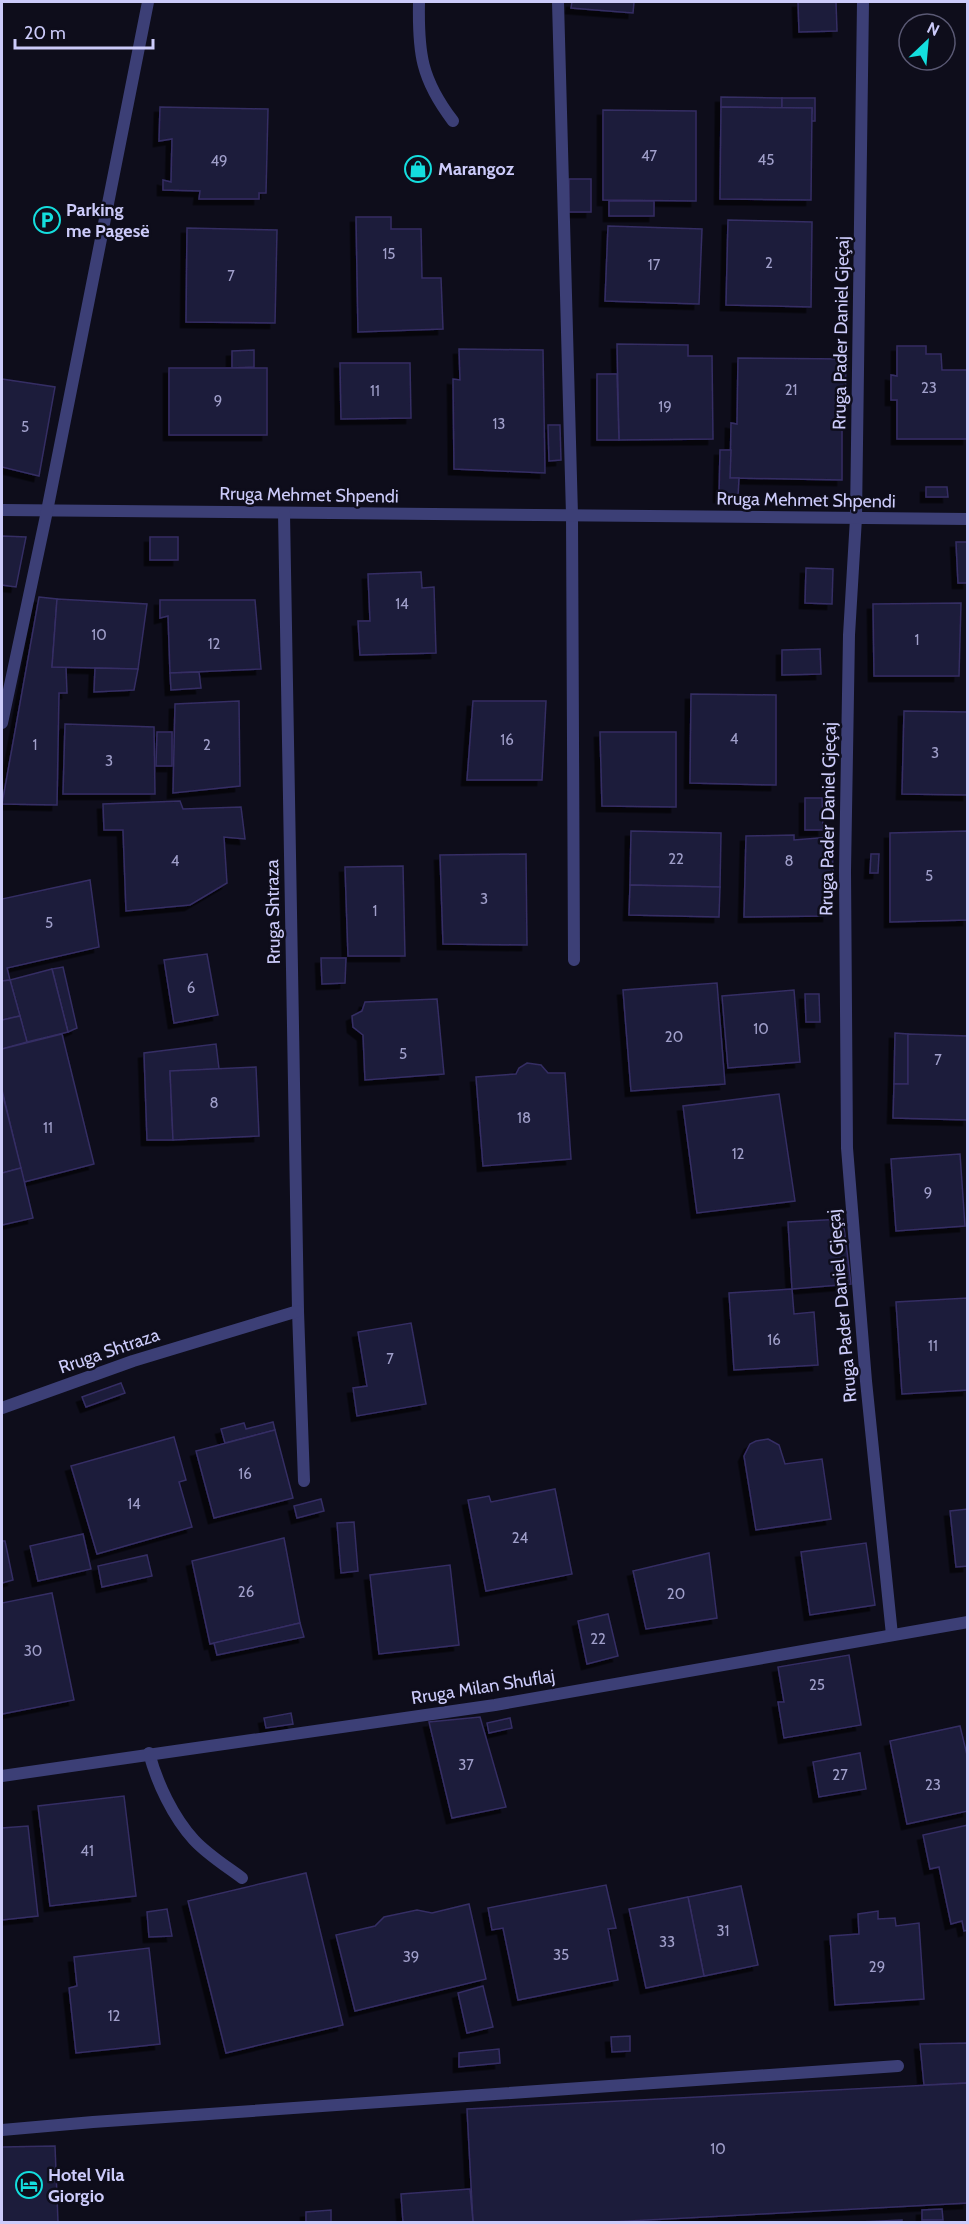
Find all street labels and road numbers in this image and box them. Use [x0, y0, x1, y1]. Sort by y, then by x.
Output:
street label: Rruga Pader Daniel Gjeçaj [828, 236, 854, 430]
street label: Rruga Mehmet Shpendi [219, 482, 399, 508]
street label: Rruga Mehmet Shpendi [716, 487, 896, 513]
street label: Rruga Pader Daniel Gjeçaj [815, 722, 841, 916]
street label: Rruga Shtraza [261, 859, 285, 965]
street label: Rruga Pader Daniel Gjeçaj [823, 1209, 861, 1403]
street label: Rruga Shtraza [56, 1323, 163, 1378]
street label: Rruga Milan Shuflaj [410, 1665, 556, 1709]

